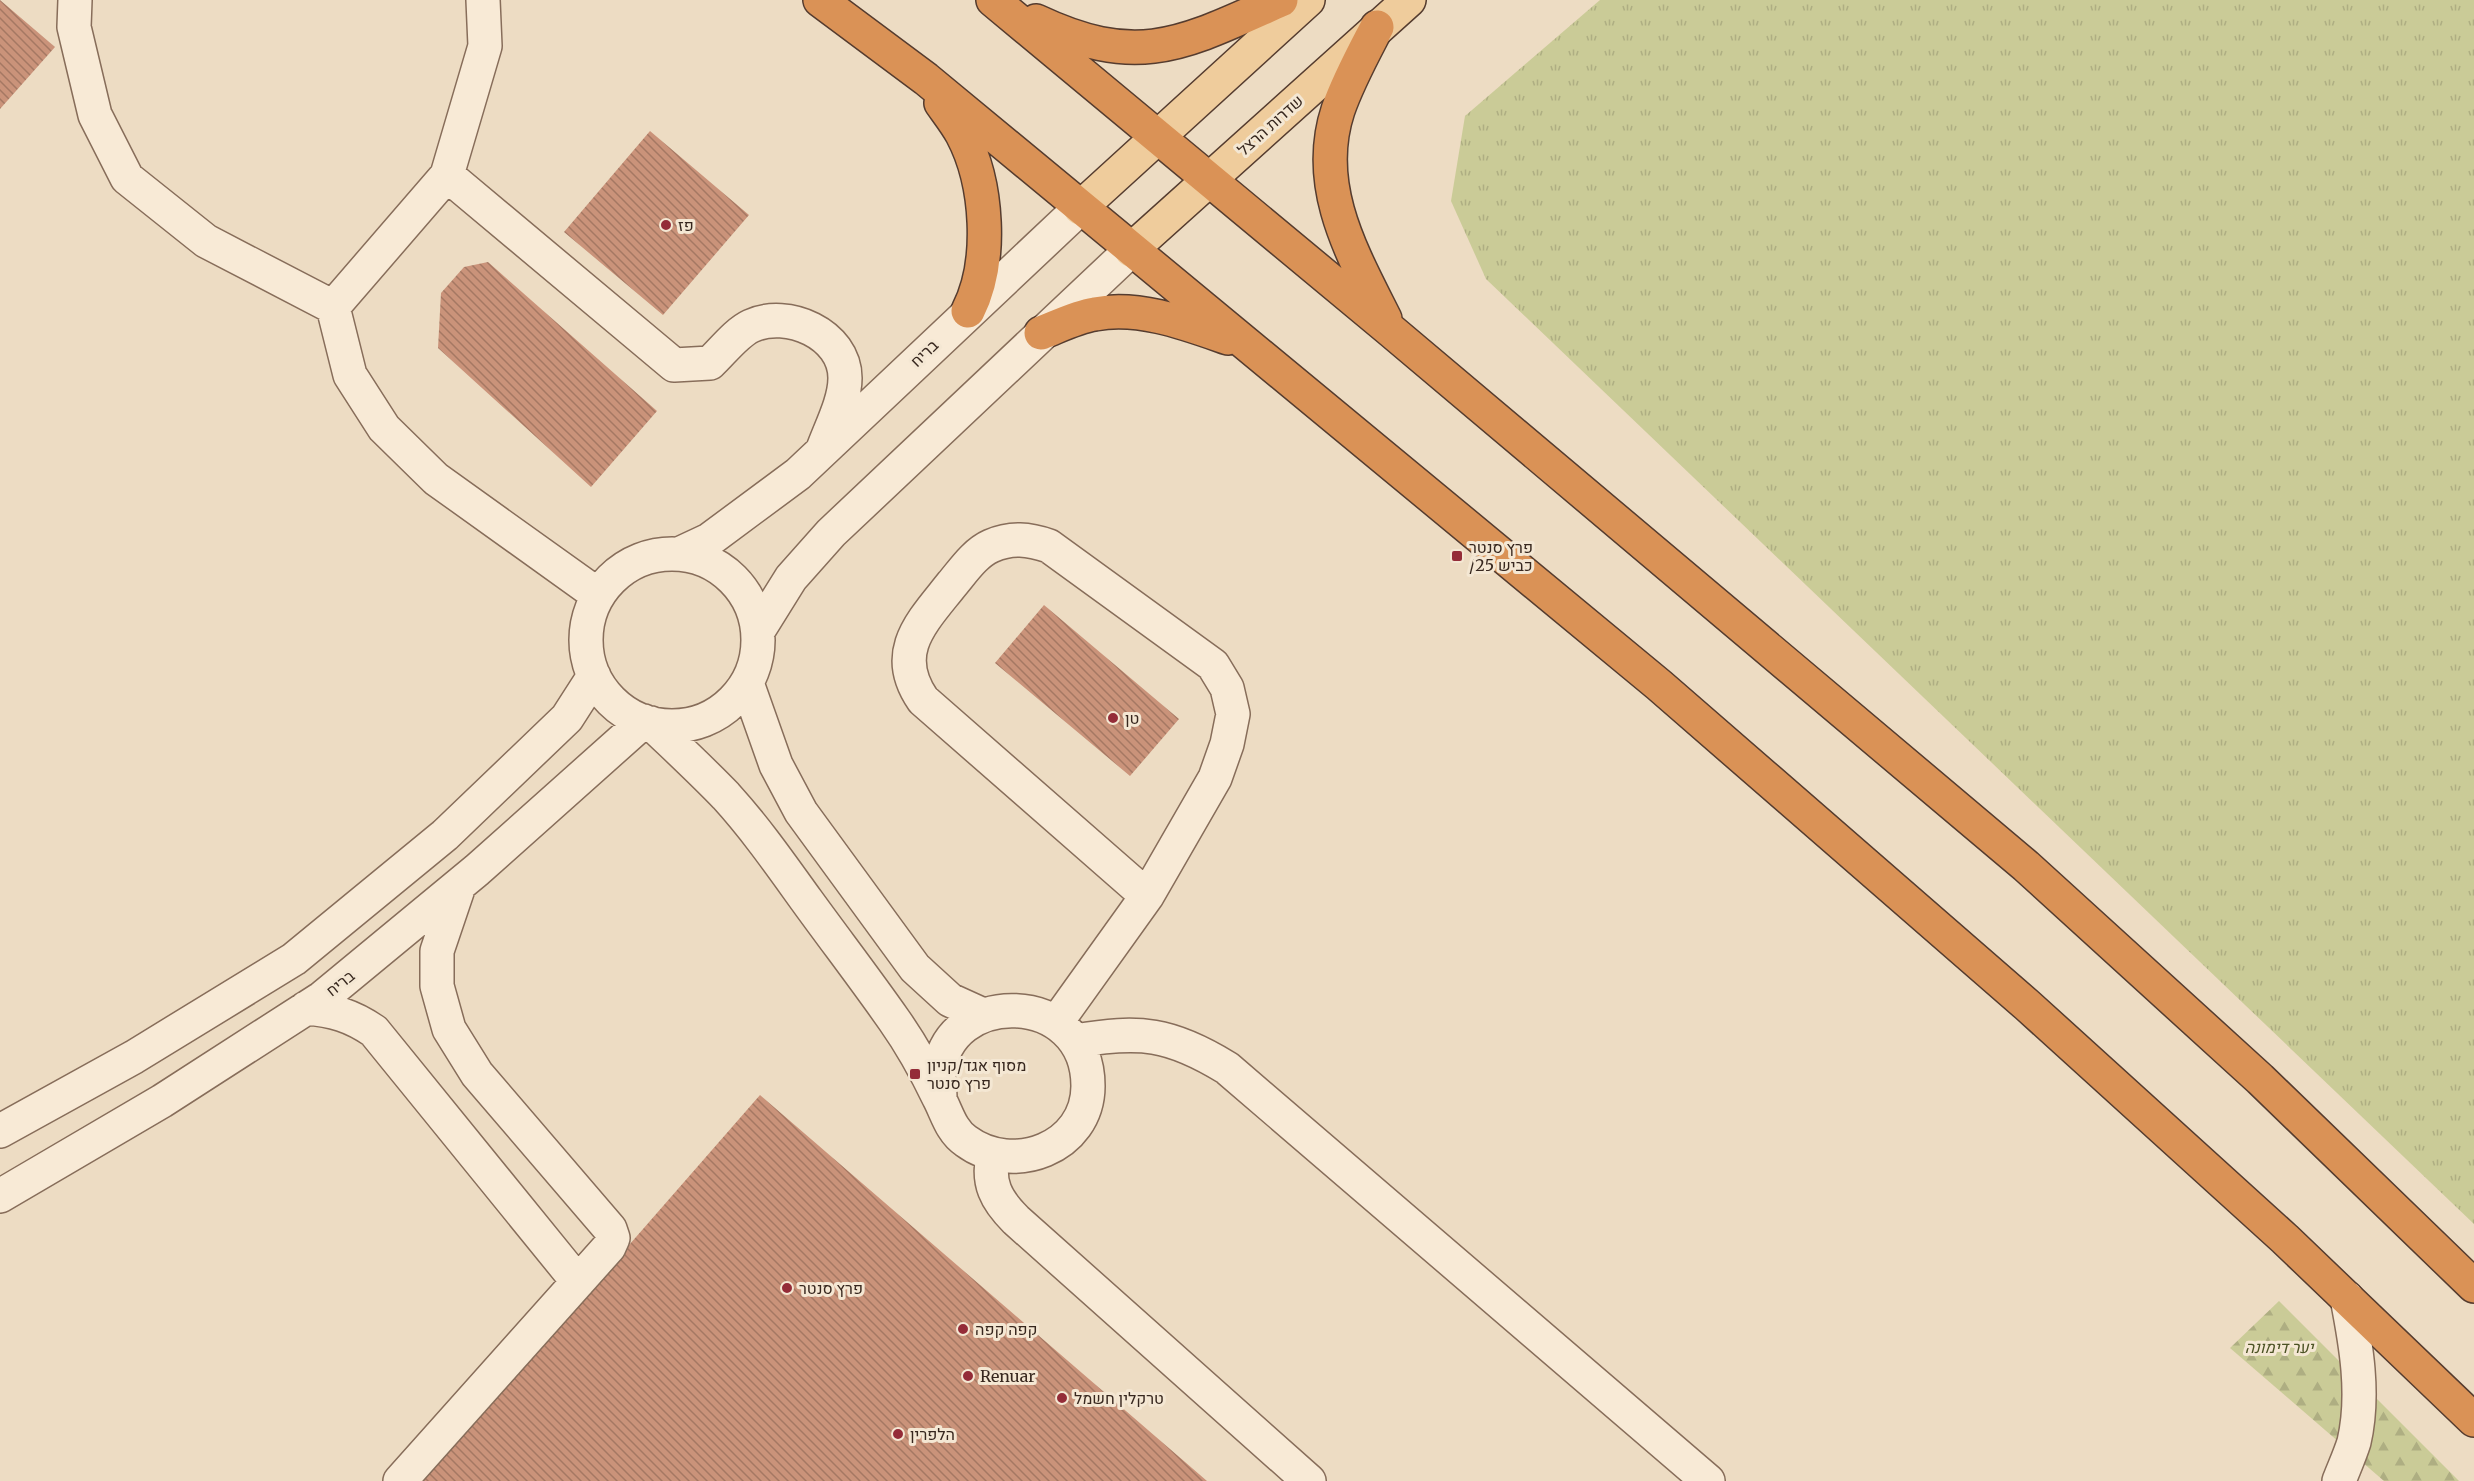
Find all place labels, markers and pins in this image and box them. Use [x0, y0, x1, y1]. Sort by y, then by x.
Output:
place label: פז [678, 215, 694, 235]
marker: פז [659, 218, 673, 232]
place label: פרץ סנטר /כביש 25 [1469, 537, 1533, 575]
marker: פרץ סנטר /כביש 25 [1450, 549, 1464, 563]
place label: טן [1125, 708, 1139, 728]
marker: טן [1106, 711, 1120, 725]
place label: מסוף אגד/קניון פרץ סנטר [927, 1055, 1026, 1093]
marker: מסוף אגד/קניון פרץ סנטר [908, 1067, 922, 1081]
place label: פרץ סנטר [799, 1278, 863, 1298]
marker: פרץ סנטר [780, 1281, 794, 1295]
place label: קפה קפה [975, 1319, 1038, 1339]
marker: קפה קפה [956, 1322, 970, 1336]
place label: Renuar [980, 1366, 1035, 1386]
marker: Renuar [961, 1369, 975, 1383]
place label: טרקלין חשמל [1074, 1388, 1164, 1408]
marker: טרקלין חשמל [1055, 1391, 1069, 1405]
place label: הלפרין [910, 1424, 955, 1444]
marker: הלפרין [891, 1427, 905, 1441]

